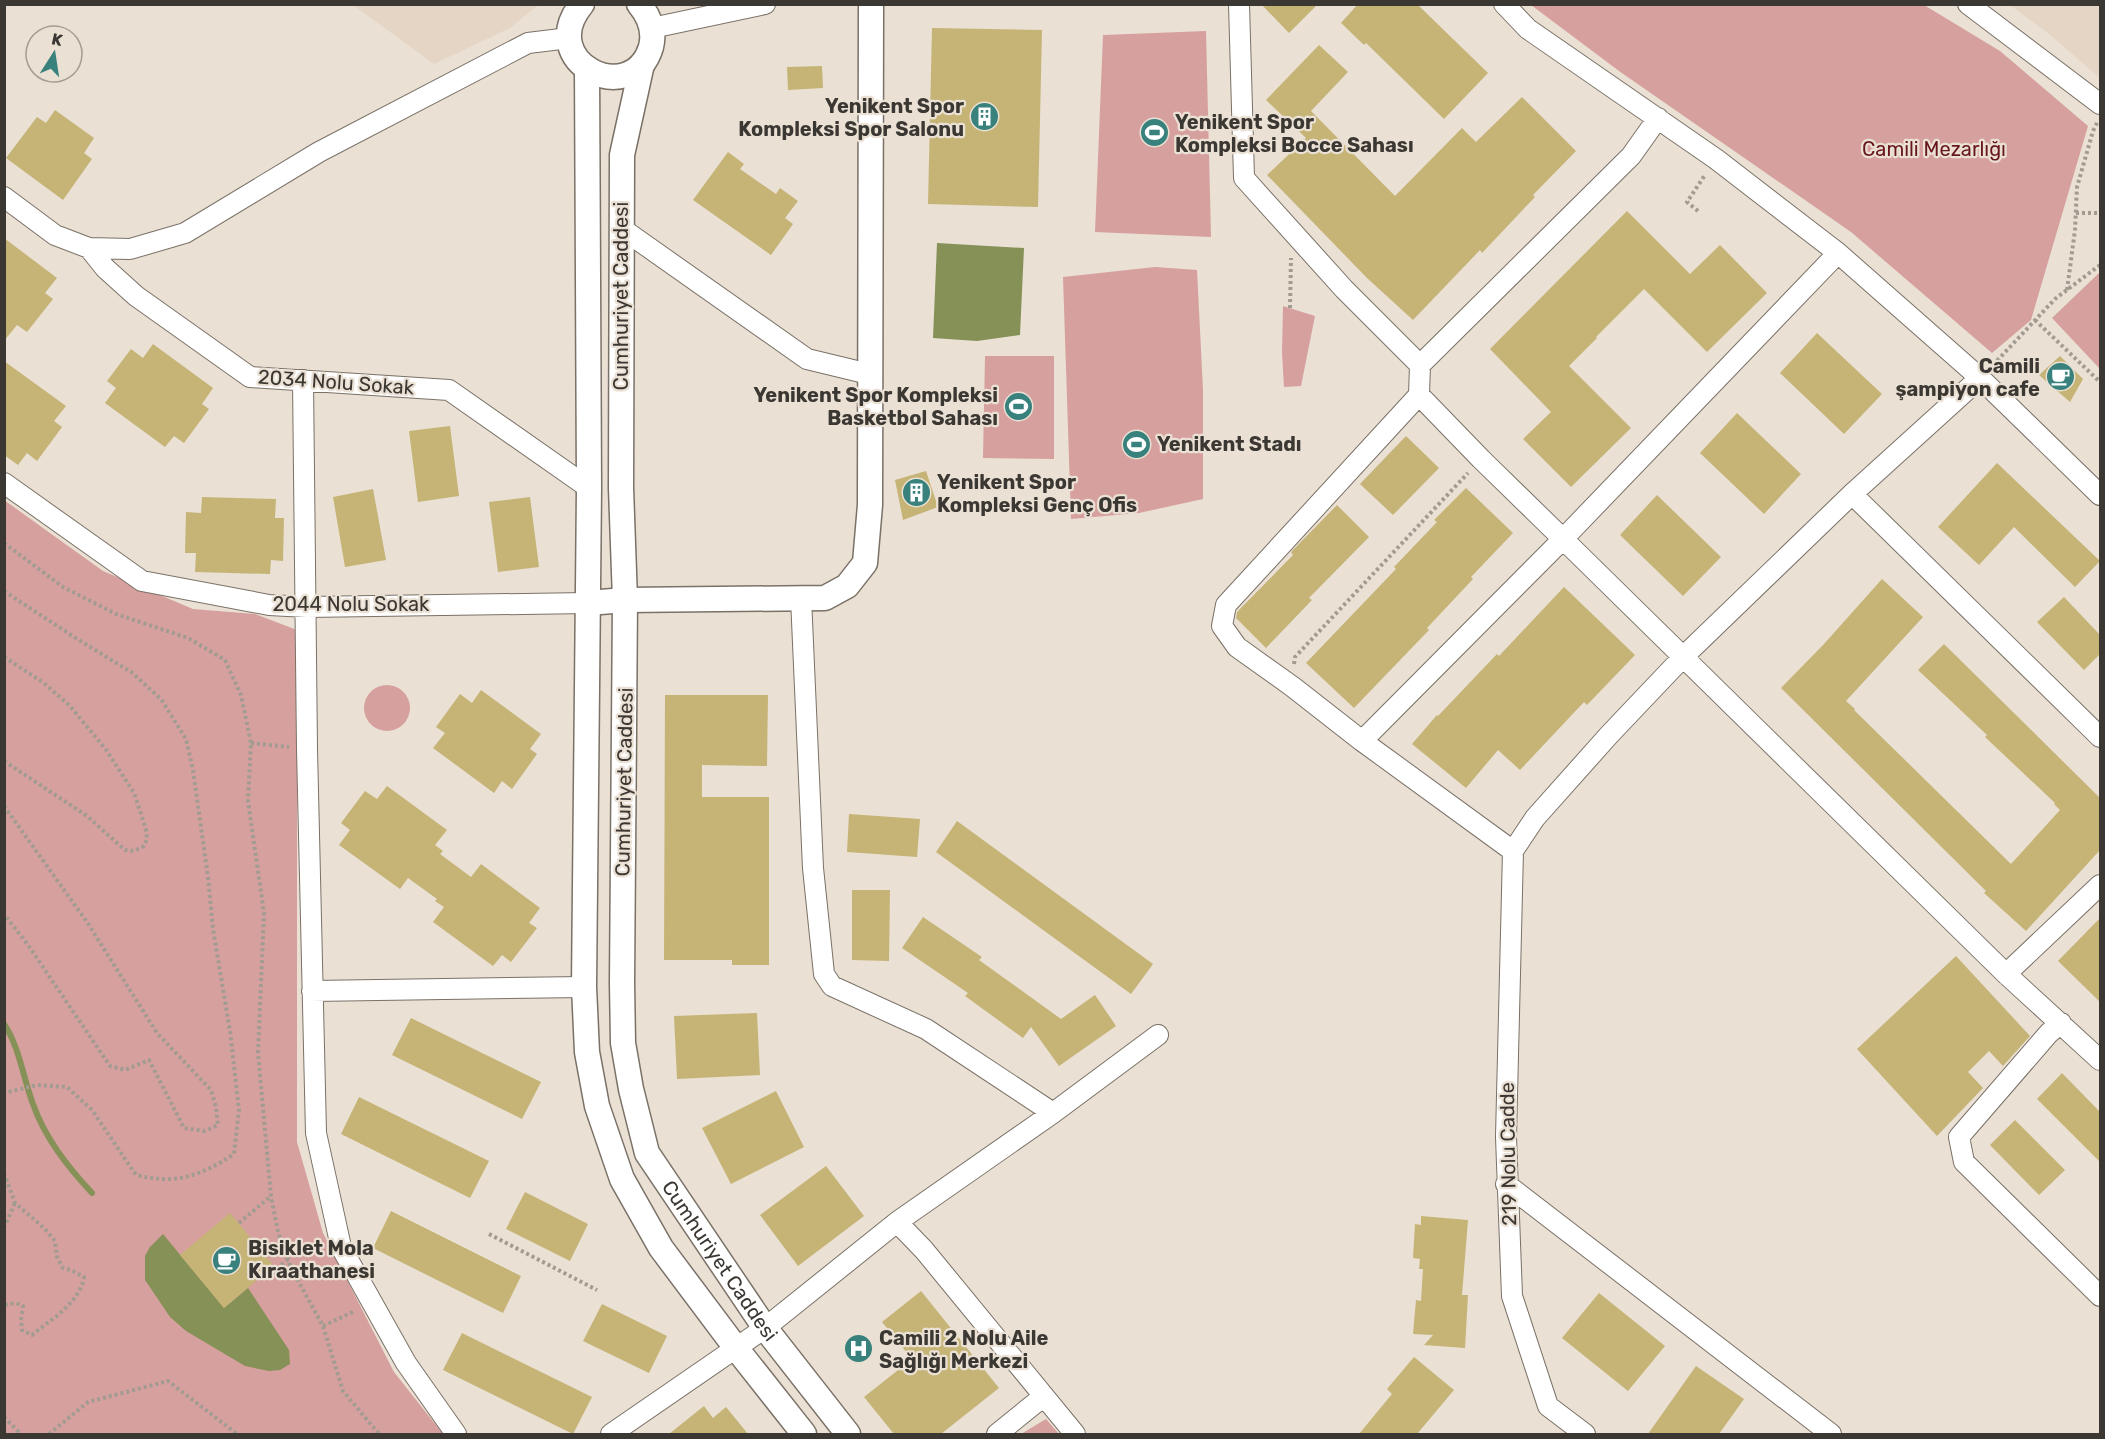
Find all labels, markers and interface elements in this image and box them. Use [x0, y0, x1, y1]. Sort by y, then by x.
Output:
north arrow [24, 24, 84, 84]
text: K [50, 29, 65, 50]
place label: Yenikent Spor Kompleksi Spor Salonu [738, 94, 964, 141]
building icon: Yenikent Spor Kompleksi Spor Salonu [969, 101, 1001, 133]
place label: Yenikent Spor Kompleksi Bocce Sahası [1175, 110, 1414, 157]
sports icon: Yenikent Spor Kompleksi Bocce Sahası [1138, 117, 1170, 149]
park label: Camili Mezarlığı [1862, 137, 2006, 161]
street label: Cumhuriyet Caddesi [609, 202, 633, 390]
place label: Camili şampiyon cafe [1895, 354, 2040, 401]
cafe icon: Camili şampiyon cafe [2045, 361, 2077, 393]
street label: 2034 Nolu Sokak [257, 365, 416, 399]
place label: Yenikent Spor Kompleksi Basketbol Sahası [753, 383, 998, 430]
sports icon: Yenikent Spor Kompleksi Basketbol Sahası [1003, 391, 1035, 423]
sports icon: Yenikent Stadı [1120, 428, 1152, 460]
place label: Yenikent Stadı [1157, 432, 1302, 456]
place label: Yenikent Spor Kompleksi Genç Ofis [937, 470, 1137, 517]
building icon: Yenikent Spor Kompleksi Genç Ofis [900, 477, 932, 509]
street label: 2044 Nolu Sokak [273, 592, 430, 616]
street label: Cumhuriyet Caddesi [610, 687, 638, 877]
street label: 219 Nolu Cadde [1495, 1082, 1521, 1226]
street label: Cumhuriyet Caddesi [657, 1176, 783, 1346]
place label: Bisiklet Mola Kıraathanesi [248, 1236, 375, 1283]
cafe icon: Bisiklet Mola Kıraathanesi [211, 1244, 243, 1276]
place label: Camili 2 Nolu Aile Sağlığı Merkezi [879, 1326, 1048, 1373]
hospital icon: Camili 2 Nolu Aile Sağlığı Merkezi [842, 1333, 874, 1365]

